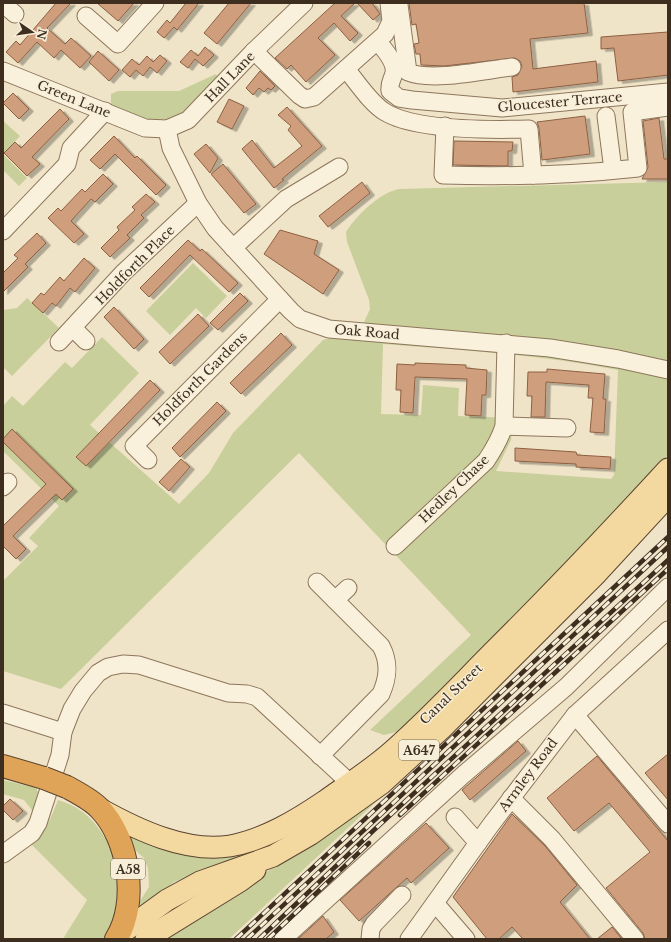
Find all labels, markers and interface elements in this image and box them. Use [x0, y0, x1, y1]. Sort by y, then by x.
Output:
north arrow [12, 12, 52, 52]
text: N [34, 28, 50, 42]
street label: Hall Lane [201, 48, 259, 106]
street label: Green Lane [35, 77, 113, 121]
street label: Gloucester Terrace [497, 88, 623, 116]
street label: Holdforth Place [92, 222, 178, 308]
street label: Oak Road [334, 321, 401, 343]
street label: Holdforth Gardens [149, 328, 251, 430]
street label: Hedley Chase [415, 451, 493, 527]
street label: Canal Street [416, 660, 486, 728]
street label: Armley Road [494, 735, 561, 816]
road number: A647 [399, 740, 439, 760]
road number: A58 [111, 859, 145, 879]

